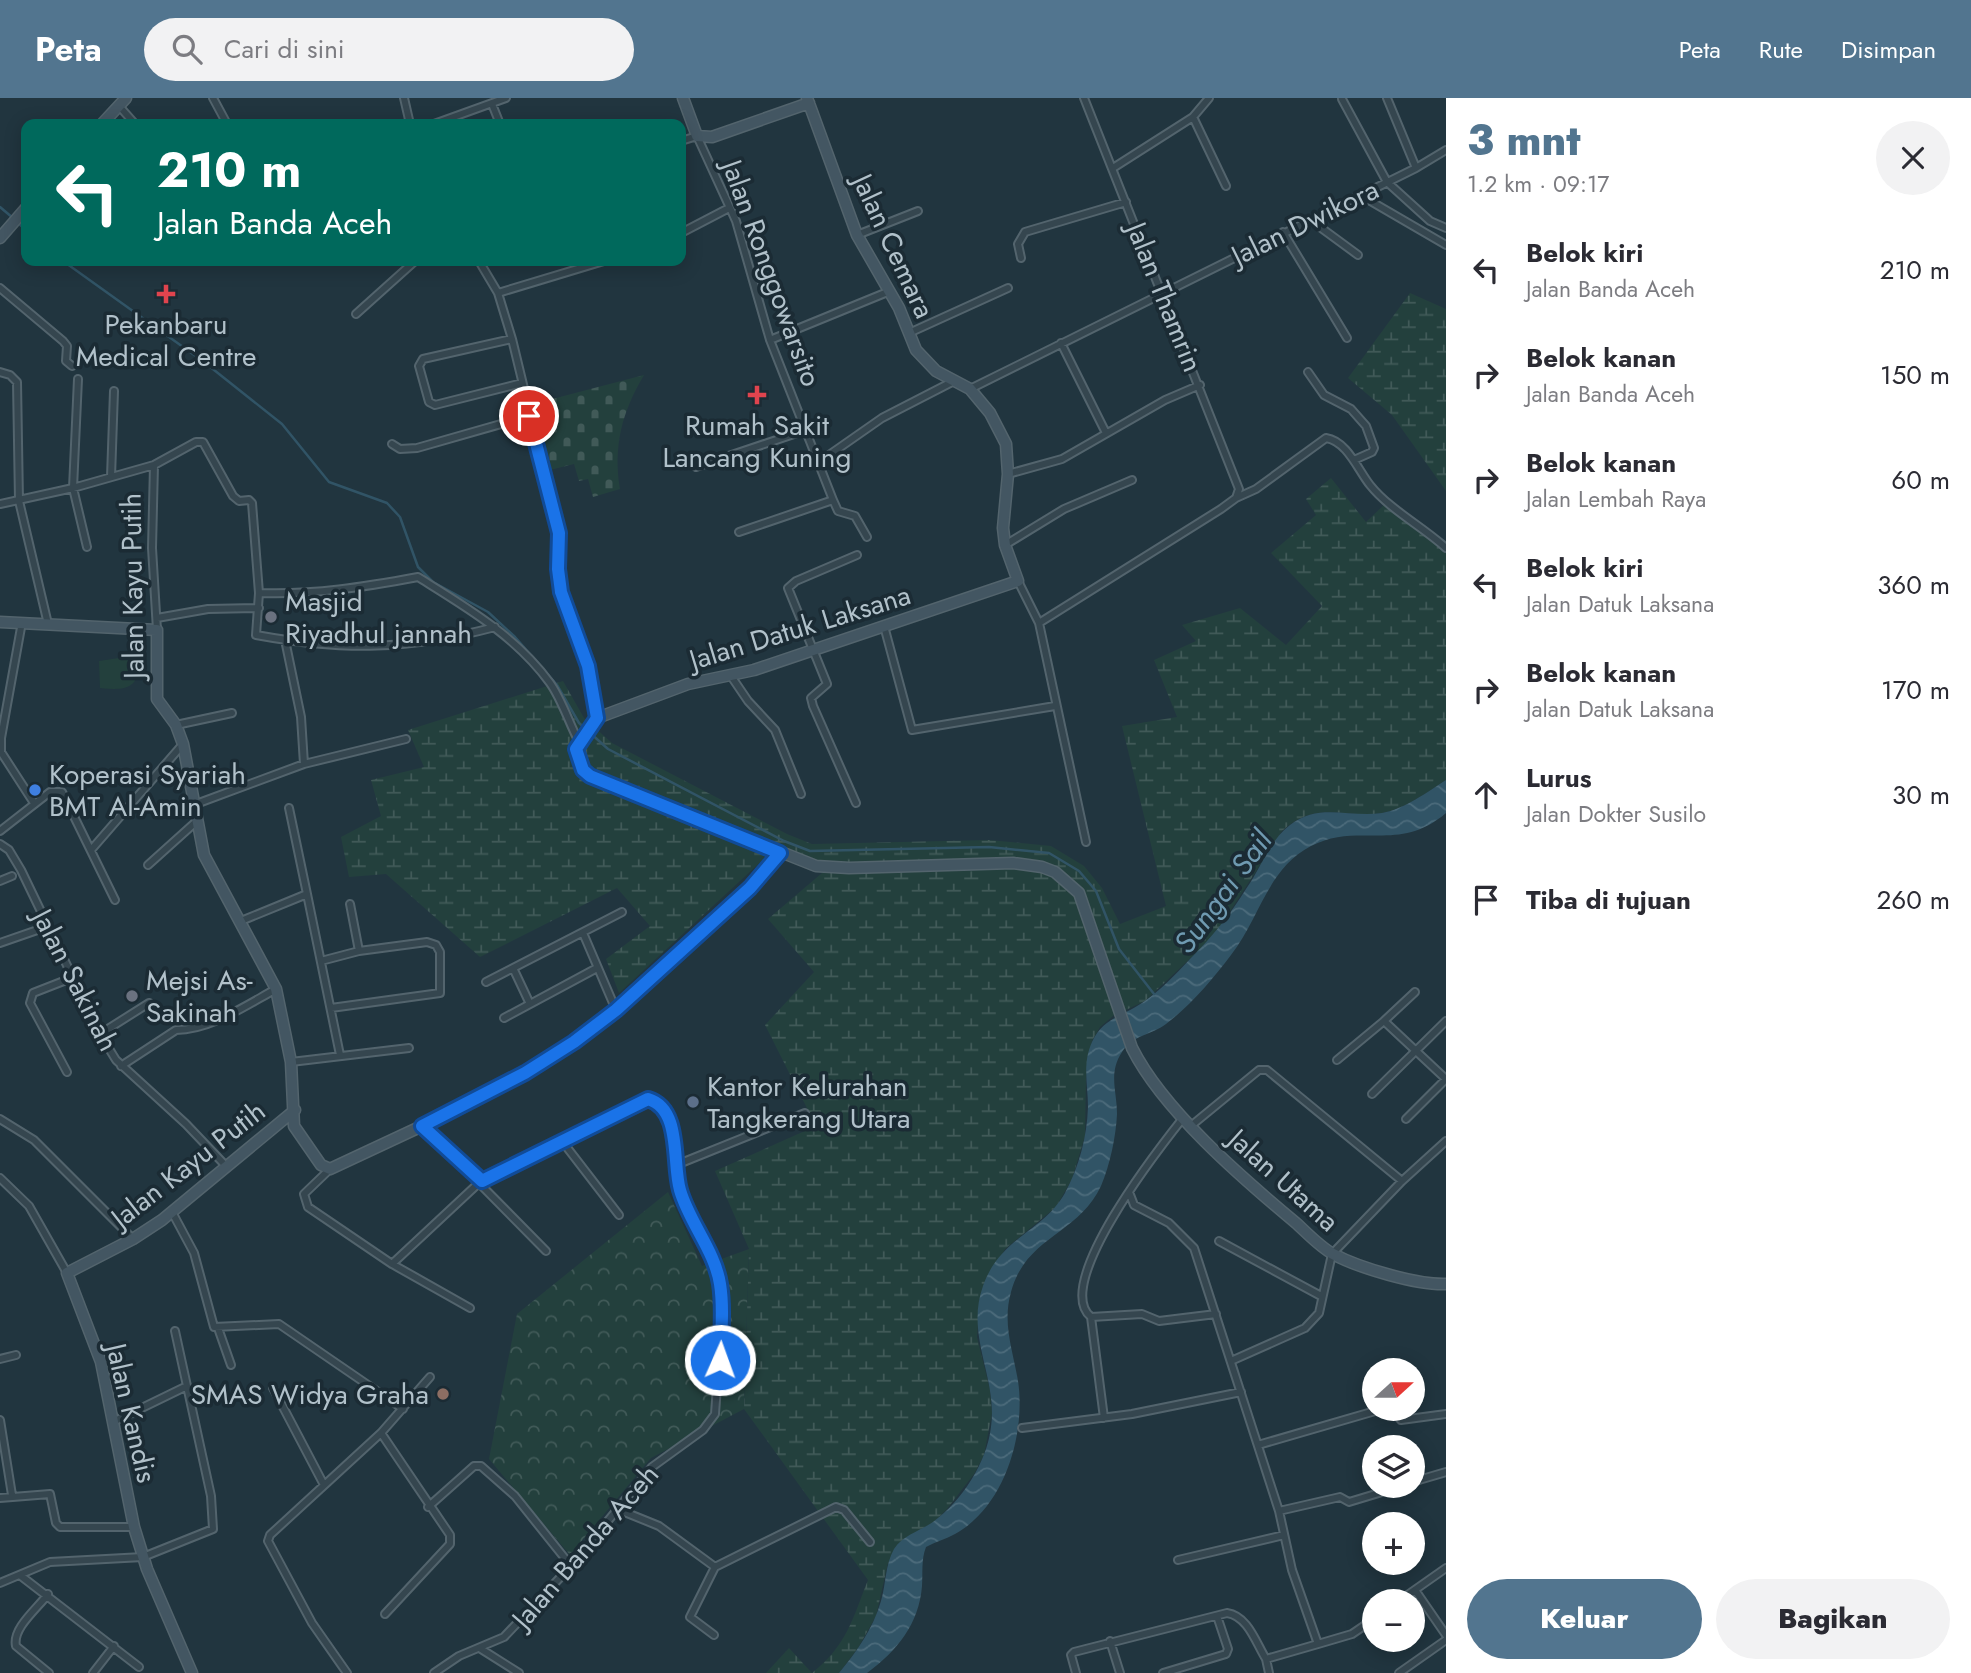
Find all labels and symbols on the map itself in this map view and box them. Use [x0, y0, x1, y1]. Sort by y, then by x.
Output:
street label: Jalan Ronggowarsito [710, 150, 832, 392]
street label: Jalan Cemara [840, 164, 945, 325]
street label: Jalan Dwikora [1221, 169, 1386, 278]
street label: Jalan Thamrin [1114, 213, 1213, 378]
marker: Pekanbaru Medical Centre [156, 284, 176, 304]
place label: Pekanbaru Medical Centre [76, 304, 256, 377]
marker: Rumah Sakit Lancang Kuning [747, 385, 767, 405]
pin [499, 386, 559, 446]
place label: Rumah Sakit Lancang Kuning [662, 405, 852, 478]
street label: Jalan Kayu Putih [110, 493, 155, 683]
street label: Jalan Datuk Laksana [681, 574, 916, 682]
place label: Masjid Riyadhul jannah [285, 581, 472, 654]
marker: Masjid Riyadhul jannah [263, 609, 279, 625]
place label: Koperasi Syariah BMT Al-Amin [49, 754, 246, 827]
marker: Koperasi Syariah BMT Al-Amin [27, 782, 43, 798]
water label: Sungai Sail [1163, 820, 1283, 962]
street label: Jalan Sakinah [20, 899, 129, 1058]
place label: Mejsi As- Sakinah [146, 960, 253, 1033]
marker: Mejsi As- Sakinah [124, 988, 140, 1004]
place label: Kantor Kelurahan Tangkerang Utara [707, 1066, 911, 1139]
street label: Jalan Kayu Putih [99, 1091, 274, 1240]
marker: Kantor Kelurahan Tangkerang Utara [685, 1094, 701, 1110]
street label: Jalan Utama [1216, 1117, 1348, 1241]
position arrow [683, 1323, 757, 1397]
street label: Jalan Kandis [95, 1336, 167, 1487]
north arrow [1362, 1358, 1424, 1421]
place label: SMAS Widya Graha [191, 1374, 429, 1415]
marker: SMAS Widya Graha [435, 1386, 451, 1402]
street label: Jalan Banda Aceh [500, 1455, 668, 1640]

